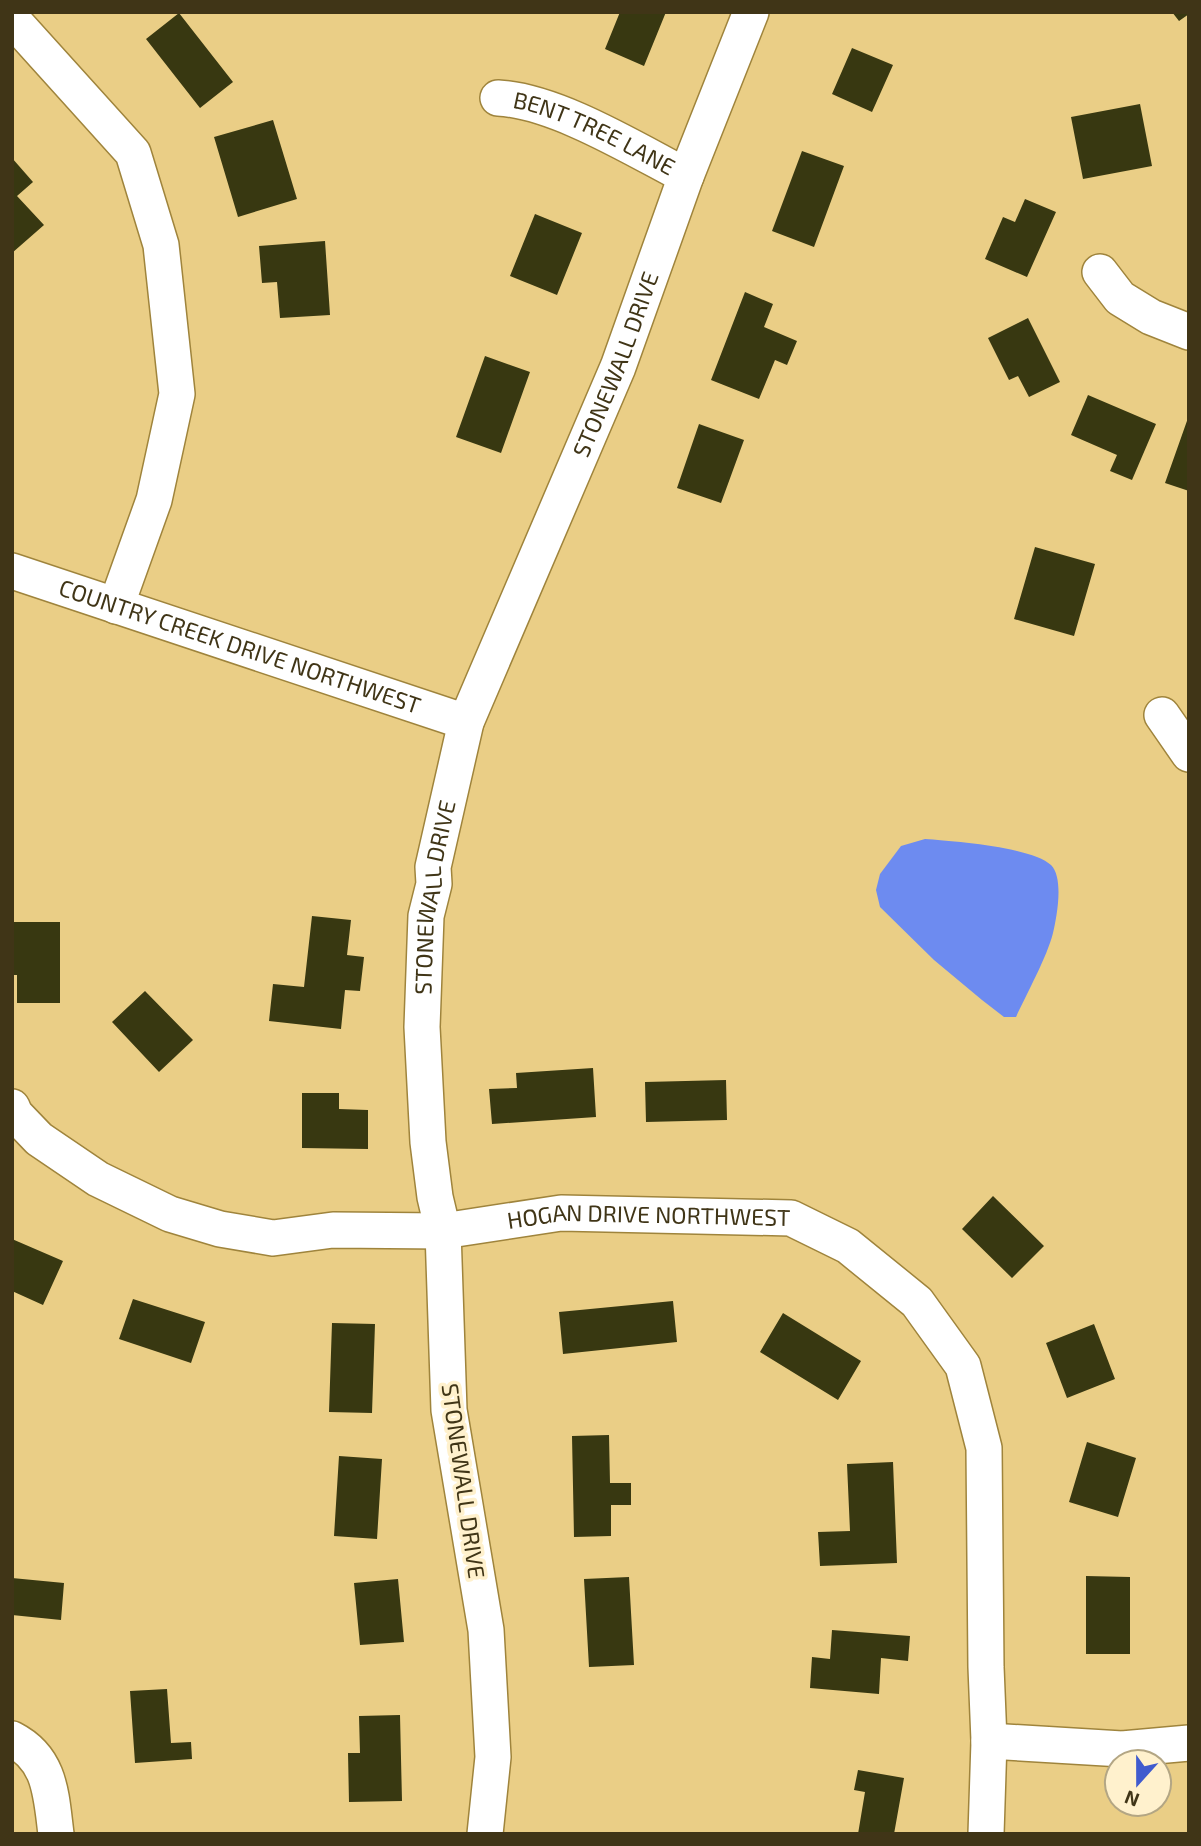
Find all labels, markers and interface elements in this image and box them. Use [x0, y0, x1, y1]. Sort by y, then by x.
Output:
street label: BENT TREE LANE [511, 85, 680, 181]
street label: STONEWALL DRIVE [566, 268, 664, 461]
street label: COUNTRY CREEK DRIVE NORTHWEST [56, 573, 424, 719]
street label: STONEWALL DRIVE [408, 797, 461, 995]
street label: HOGAN DRIVE NORTHWEST [505, 1197, 791, 1234]
street label: STONEWALL DRIVE [436, 1382, 492, 1580]
north arrow [1103, 1748, 1173, 1818]
text: N [1121, 1786, 1142, 1813]

